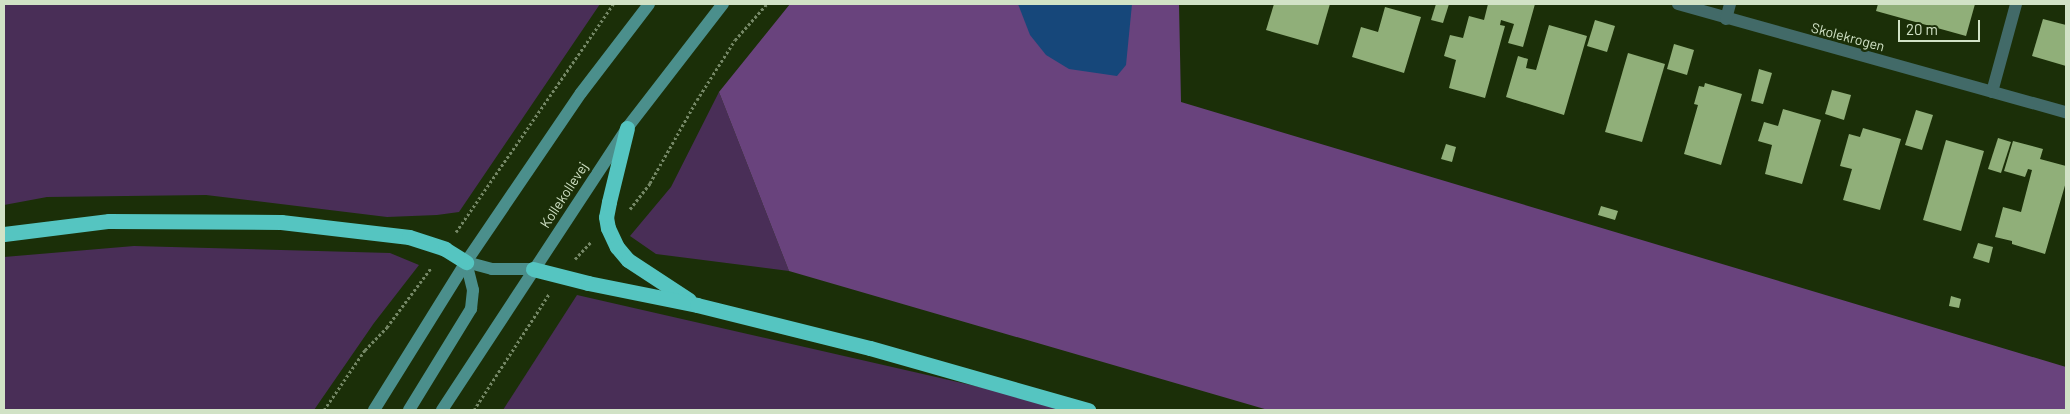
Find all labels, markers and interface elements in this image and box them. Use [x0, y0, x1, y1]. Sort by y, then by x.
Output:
scale bar [1900, 10, 1982, 42]
street label: Skolekrogen [1809, 19, 1887, 55]
text: 20 m [1906, 20, 1938, 38]
street label: Kollekollevej [536, 159, 592, 231]

